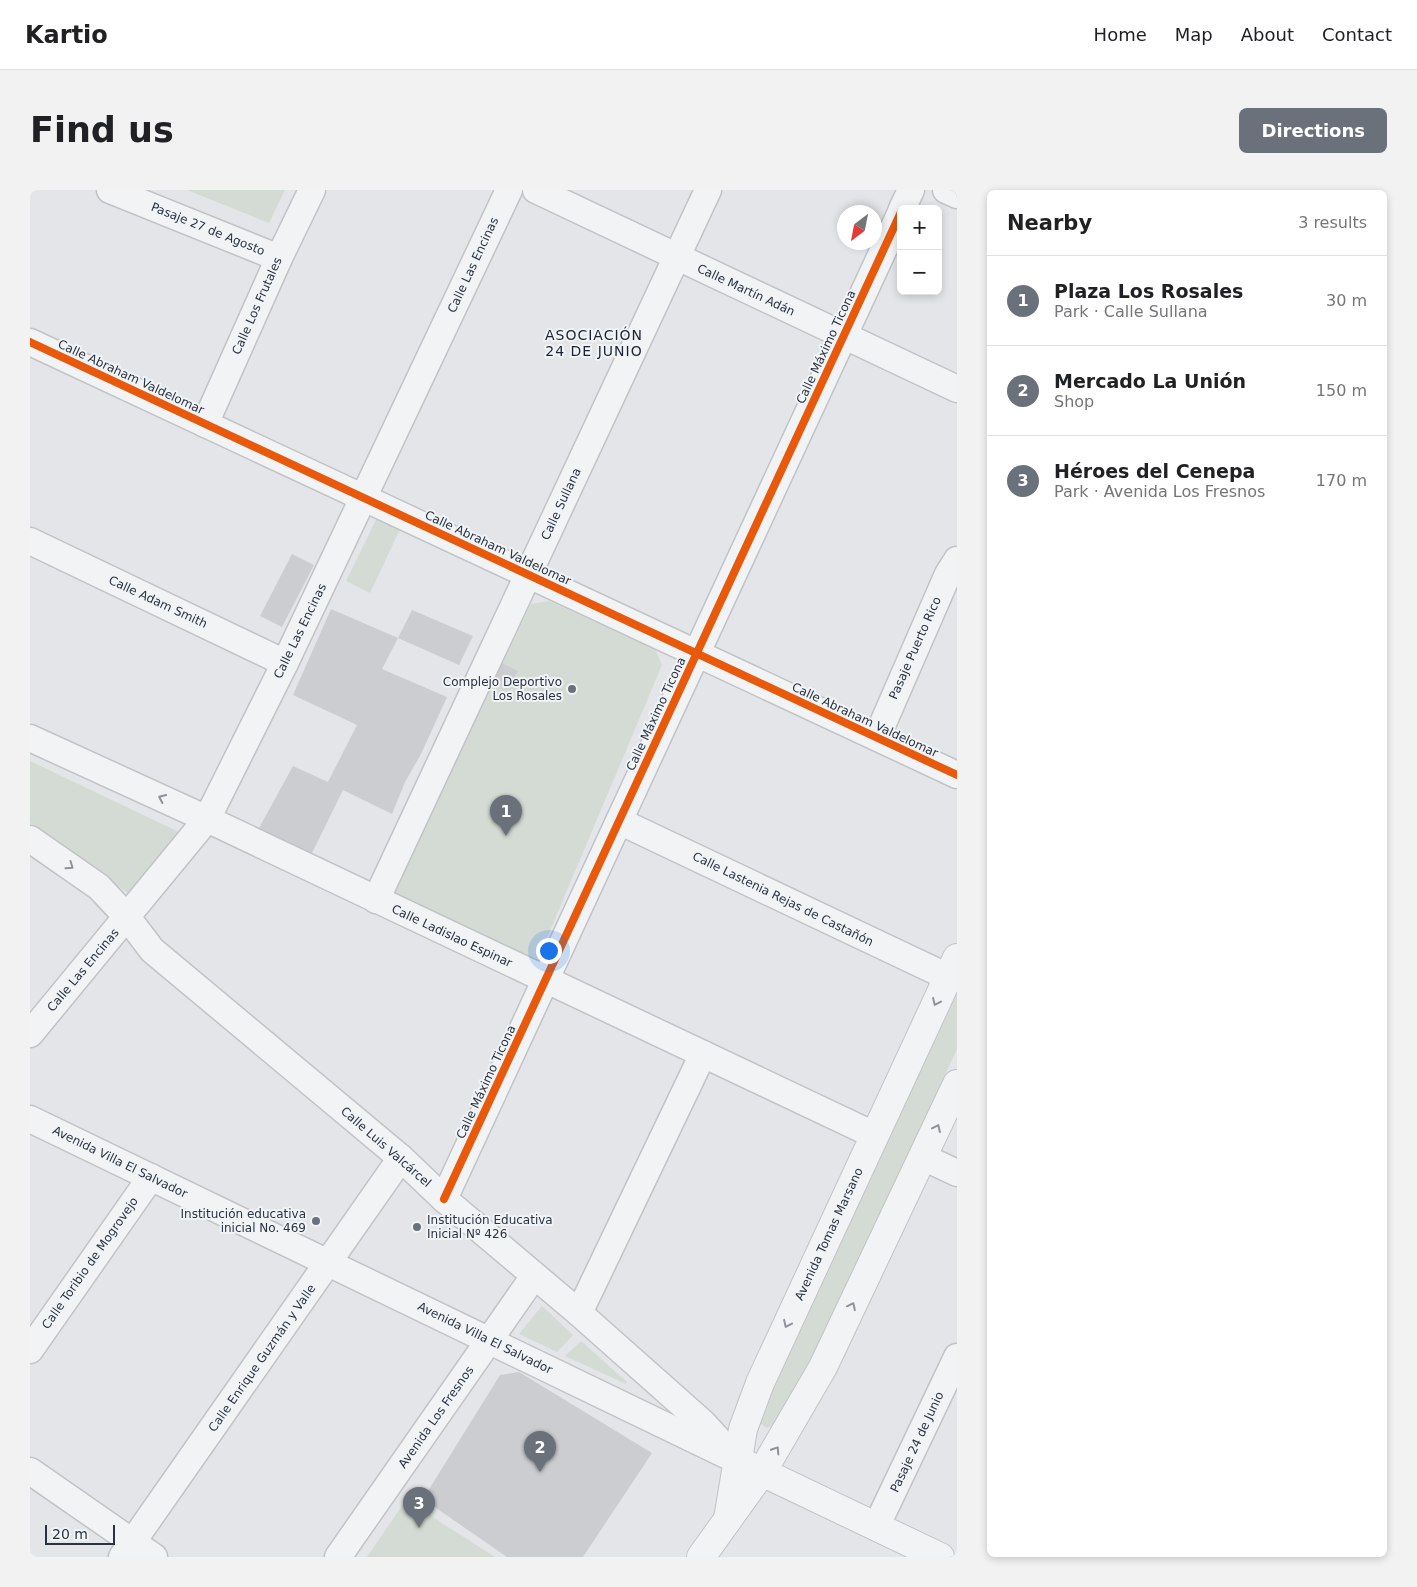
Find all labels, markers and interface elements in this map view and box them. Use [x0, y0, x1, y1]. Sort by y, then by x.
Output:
text: Kartio [25, 21, 108, 49]
text: Home [1094, 24, 1147, 45]
text: Map [1175, 24, 1213, 45]
text: About [1241, 24, 1294, 45]
text: Contact [1322, 24, 1392, 45]
button: Directions [1239, 108, 1387, 153]
text: Find us [30, 110, 174, 150]
street label: Pasaje 27 de Agosto [149, 200, 267, 258]
north arrow [837, 205, 882, 250]
map controls [897, 205, 942, 295]
button: + [897, 205, 942, 250]
text: Nearby [1007, 211, 1092, 235]
text: 3 results [1298, 213, 1367, 232]
street label: Calle Las Encinas [445, 215, 501, 315]
button: − [897, 250, 942, 295]
street label: Calle Los Frutales [229, 255, 285, 357]
street label: Calle Martín Adán [695, 261, 797, 319]
text: Plaza Los Rosales [1054, 280, 1243, 302]
street label: Calle Máximo Ticona [793, 288, 859, 406]
text: 1 [1017, 291, 1029, 310]
text: 30 m [1326, 291, 1367, 310]
text: Park · Calle Sullana [1054, 302, 1208, 321]
district label: ASOCIACIÓN 24 DE JUNIO [545, 326, 643, 359]
street label: Calle Abraham Valdelomar [56, 337, 206, 417]
text: Mercado La Unión [1054, 370, 1246, 392]
text: 2 [1017, 381, 1029, 400]
text: 150 m [1316, 381, 1367, 400]
text: Shop [1054, 392, 1094, 411]
text: Héroes del Cenepa [1054, 460, 1255, 482]
street label: Calle Sullana [538, 466, 584, 542]
text: 3 [1017, 471, 1029, 490]
text: 170 m [1316, 471, 1367, 490]
text: Park · Avenida Los Fresnos [1054, 482, 1265, 501]
street label: Calle Abraham Valdelomar [423, 508, 573, 588]
street label: Calle Adam Smith [107, 573, 209, 631]
street label: Calle Las Encinas [271, 581, 329, 681]
street label: Pasaje Puerto Rico [886, 595, 944, 701]
street label: Calle Máximo Ticona [623, 655, 689, 773]
place label: Complejo Deportivo Los Rosales [443, 675, 562, 703]
street label: Calle Abraham Valdelomar [790, 680, 940, 760]
marker: Complejo Deportivo Los Rosales [566, 683, 578, 695]
one-way arrow [158, 794, 167, 805]
pin: 1 [490, 795, 522, 836]
street label: Calle Lastenia Rejas de Castañón [690, 849, 876, 949]
one-way arrow [64, 860, 74, 869]
street label: Calle Ladislao Espinar [390, 902, 515, 970]
street label: Calle Las Encinas [44, 926, 122, 1014]
your location [536, 938, 562, 964]
one-way arrow [932, 997, 942, 1006]
street label: Calle Máximo Ticona [453, 1023, 519, 1141]
street label: Calle Luis Valcárcel [338, 1104, 434, 1190]
street label: Avenida Villa El Salvador [50, 1123, 190, 1201]
one-way arrow [930, 1124, 941, 1133]
street label: Avenida Tomas Marsano [792, 1165, 866, 1303]
street label: Calle Toribio de Mogrovejo [39, 1194, 141, 1332]
place label: Institución educativa inicial No. 469 [181, 1207, 306, 1235]
place label: Institución Educativa Inicial Nº 426 [427, 1213, 553, 1241]
marker: Institución educativa inicial No. 469 [310, 1215, 322, 1227]
marker: Institución Educativa Inicial Nº 426 [411, 1221, 423, 1233]
street label: Calle Enrique Guzmán y Valle [206, 1282, 318, 1434]
street label: Avenida Villa El Salvador [415, 1299, 555, 1377]
one-way arrow [846, 1302, 856, 1311]
one-way arrow [782, 1319, 793, 1328]
street label: Avenida Los Fresnos [396, 1363, 476, 1471]
street label: Pasaje 24 de Junio [888, 1389, 946, 1495]
pin: 2 [524, 1431, 556, 1472]
one-way arrow [770, 1446, 779, 1455]
pin: 3 [403, 1487, 435, 1528]
scale bar [45, 1522, 115, 1545]
text: 20 m [52, 1526, 88, 1542]

